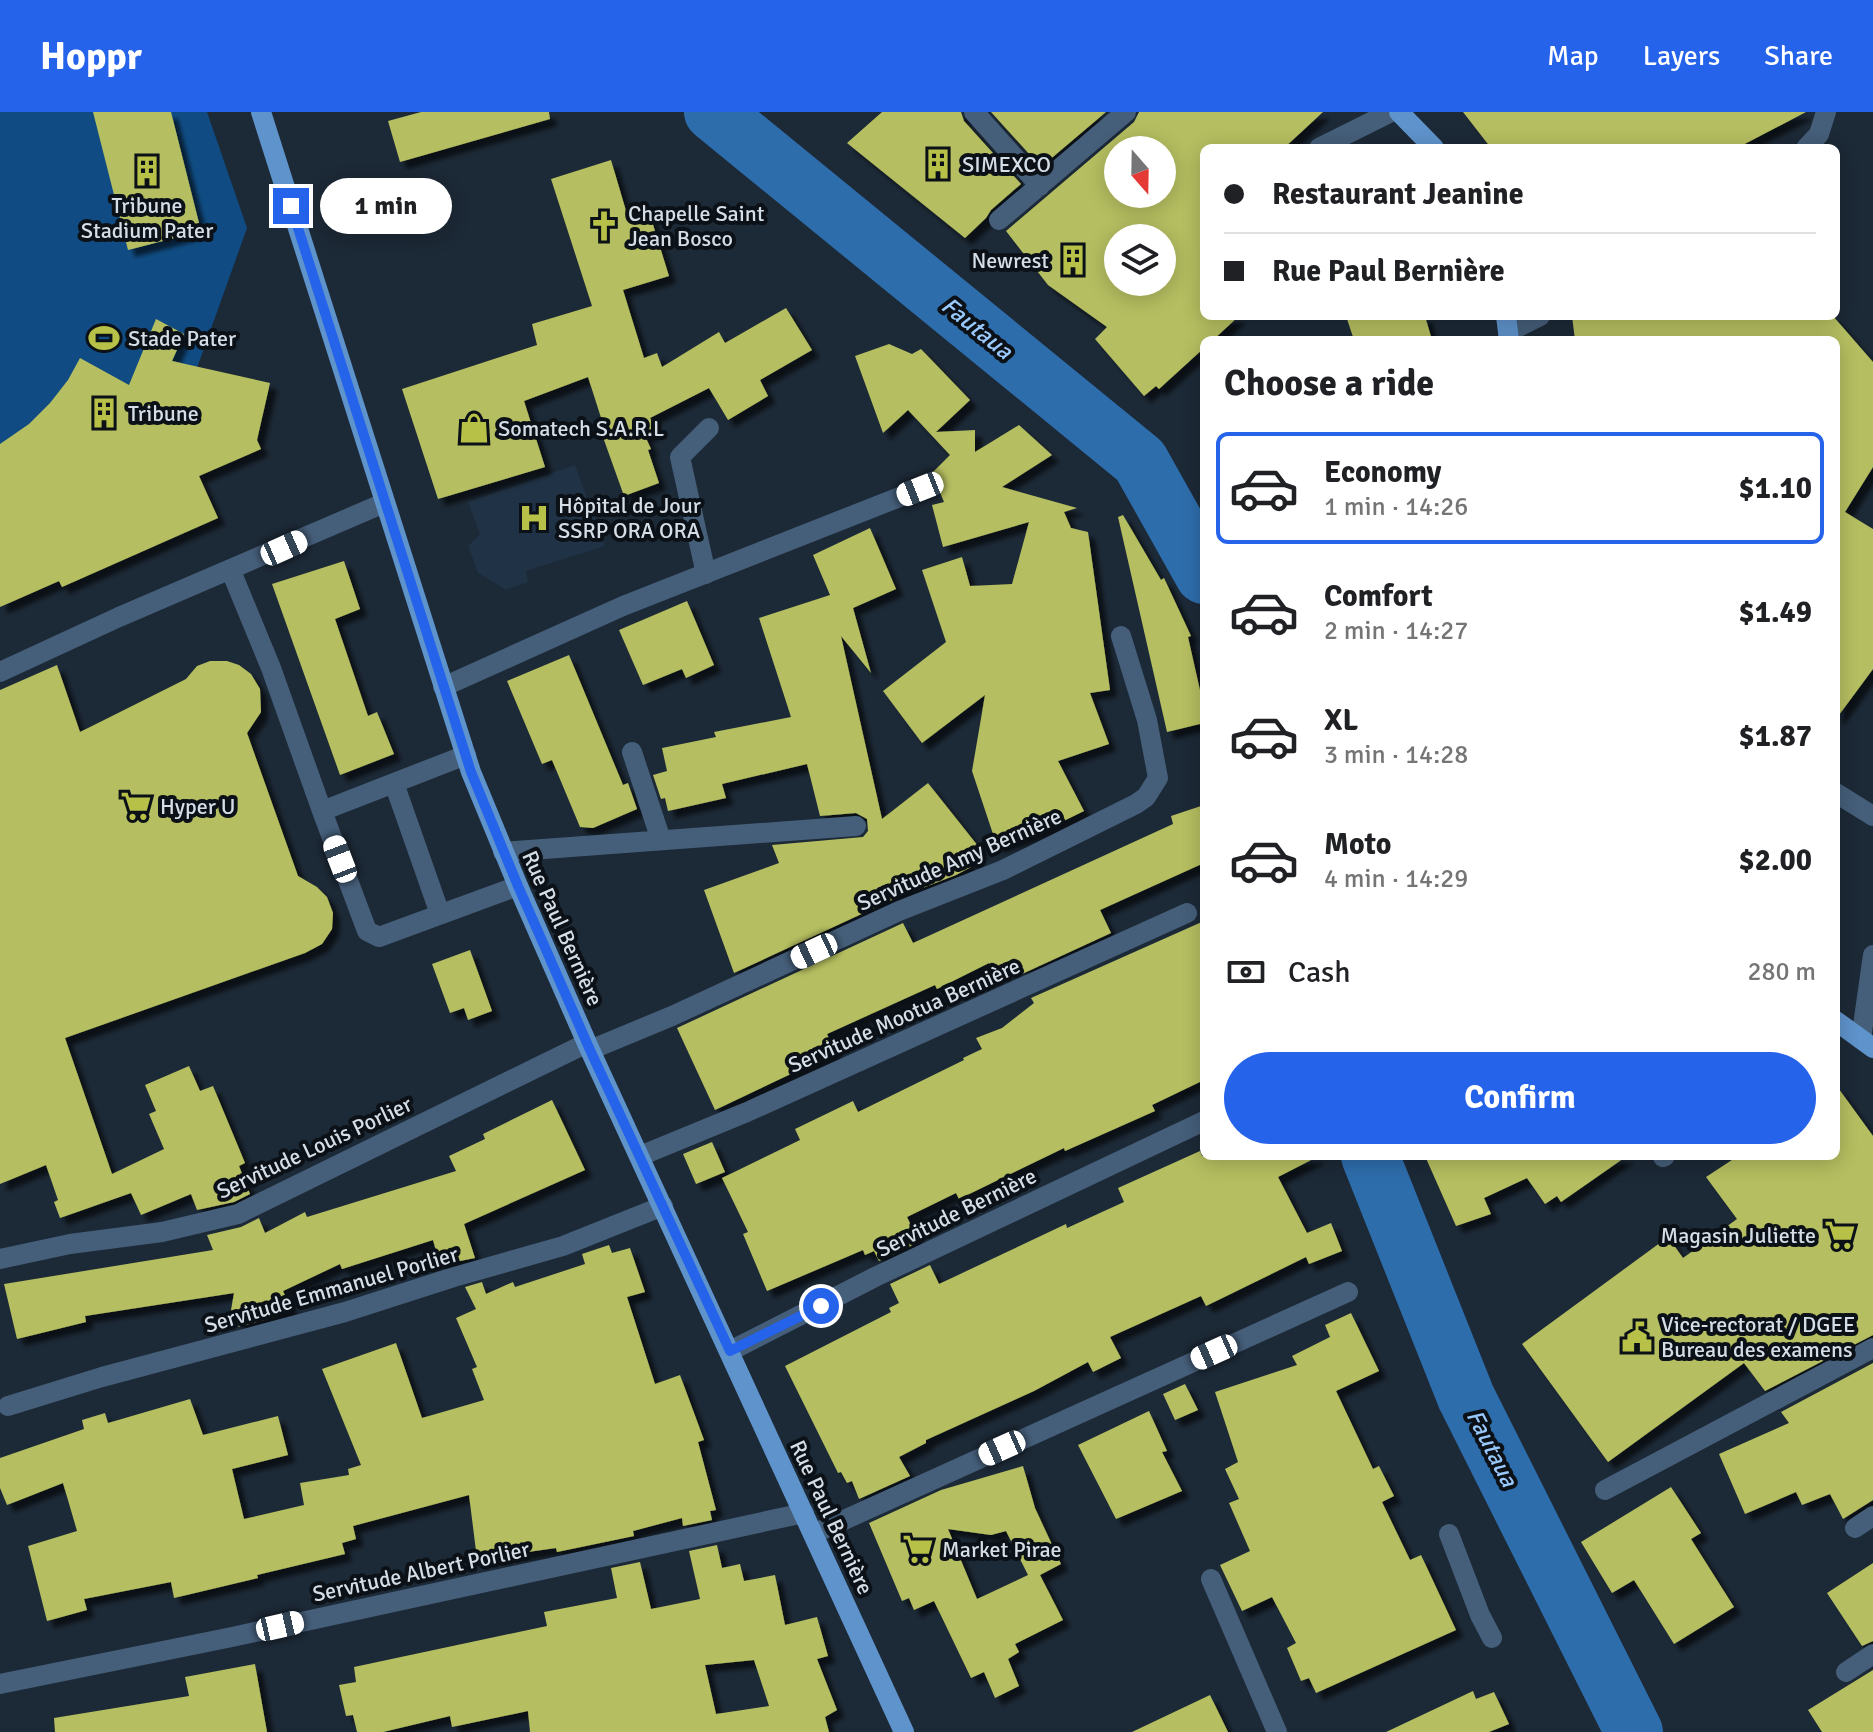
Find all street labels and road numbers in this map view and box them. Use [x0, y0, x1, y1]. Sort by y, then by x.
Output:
street label: Servitude Amy Bernière [853, 802, 1065, 917]
street label: Rue Paul Bernière [516, 846, 609, 1010]
street label: Servitude Mootua Bernière [784, 952, 1024, 1079]
street label: Servitude Louis Porlier [212, 1090, 416, 1205]
street label: Servitude Bernière [872, 1162, 1041, 1263]
street label: Servitude Emmanuel Porlier [201, 1240, 461, 1339]
street label: Rue Paul Bernière [784, 1436, 879, 1599]
street label: Servitude Albert Porlier [310, 1535, 532, 1608]

